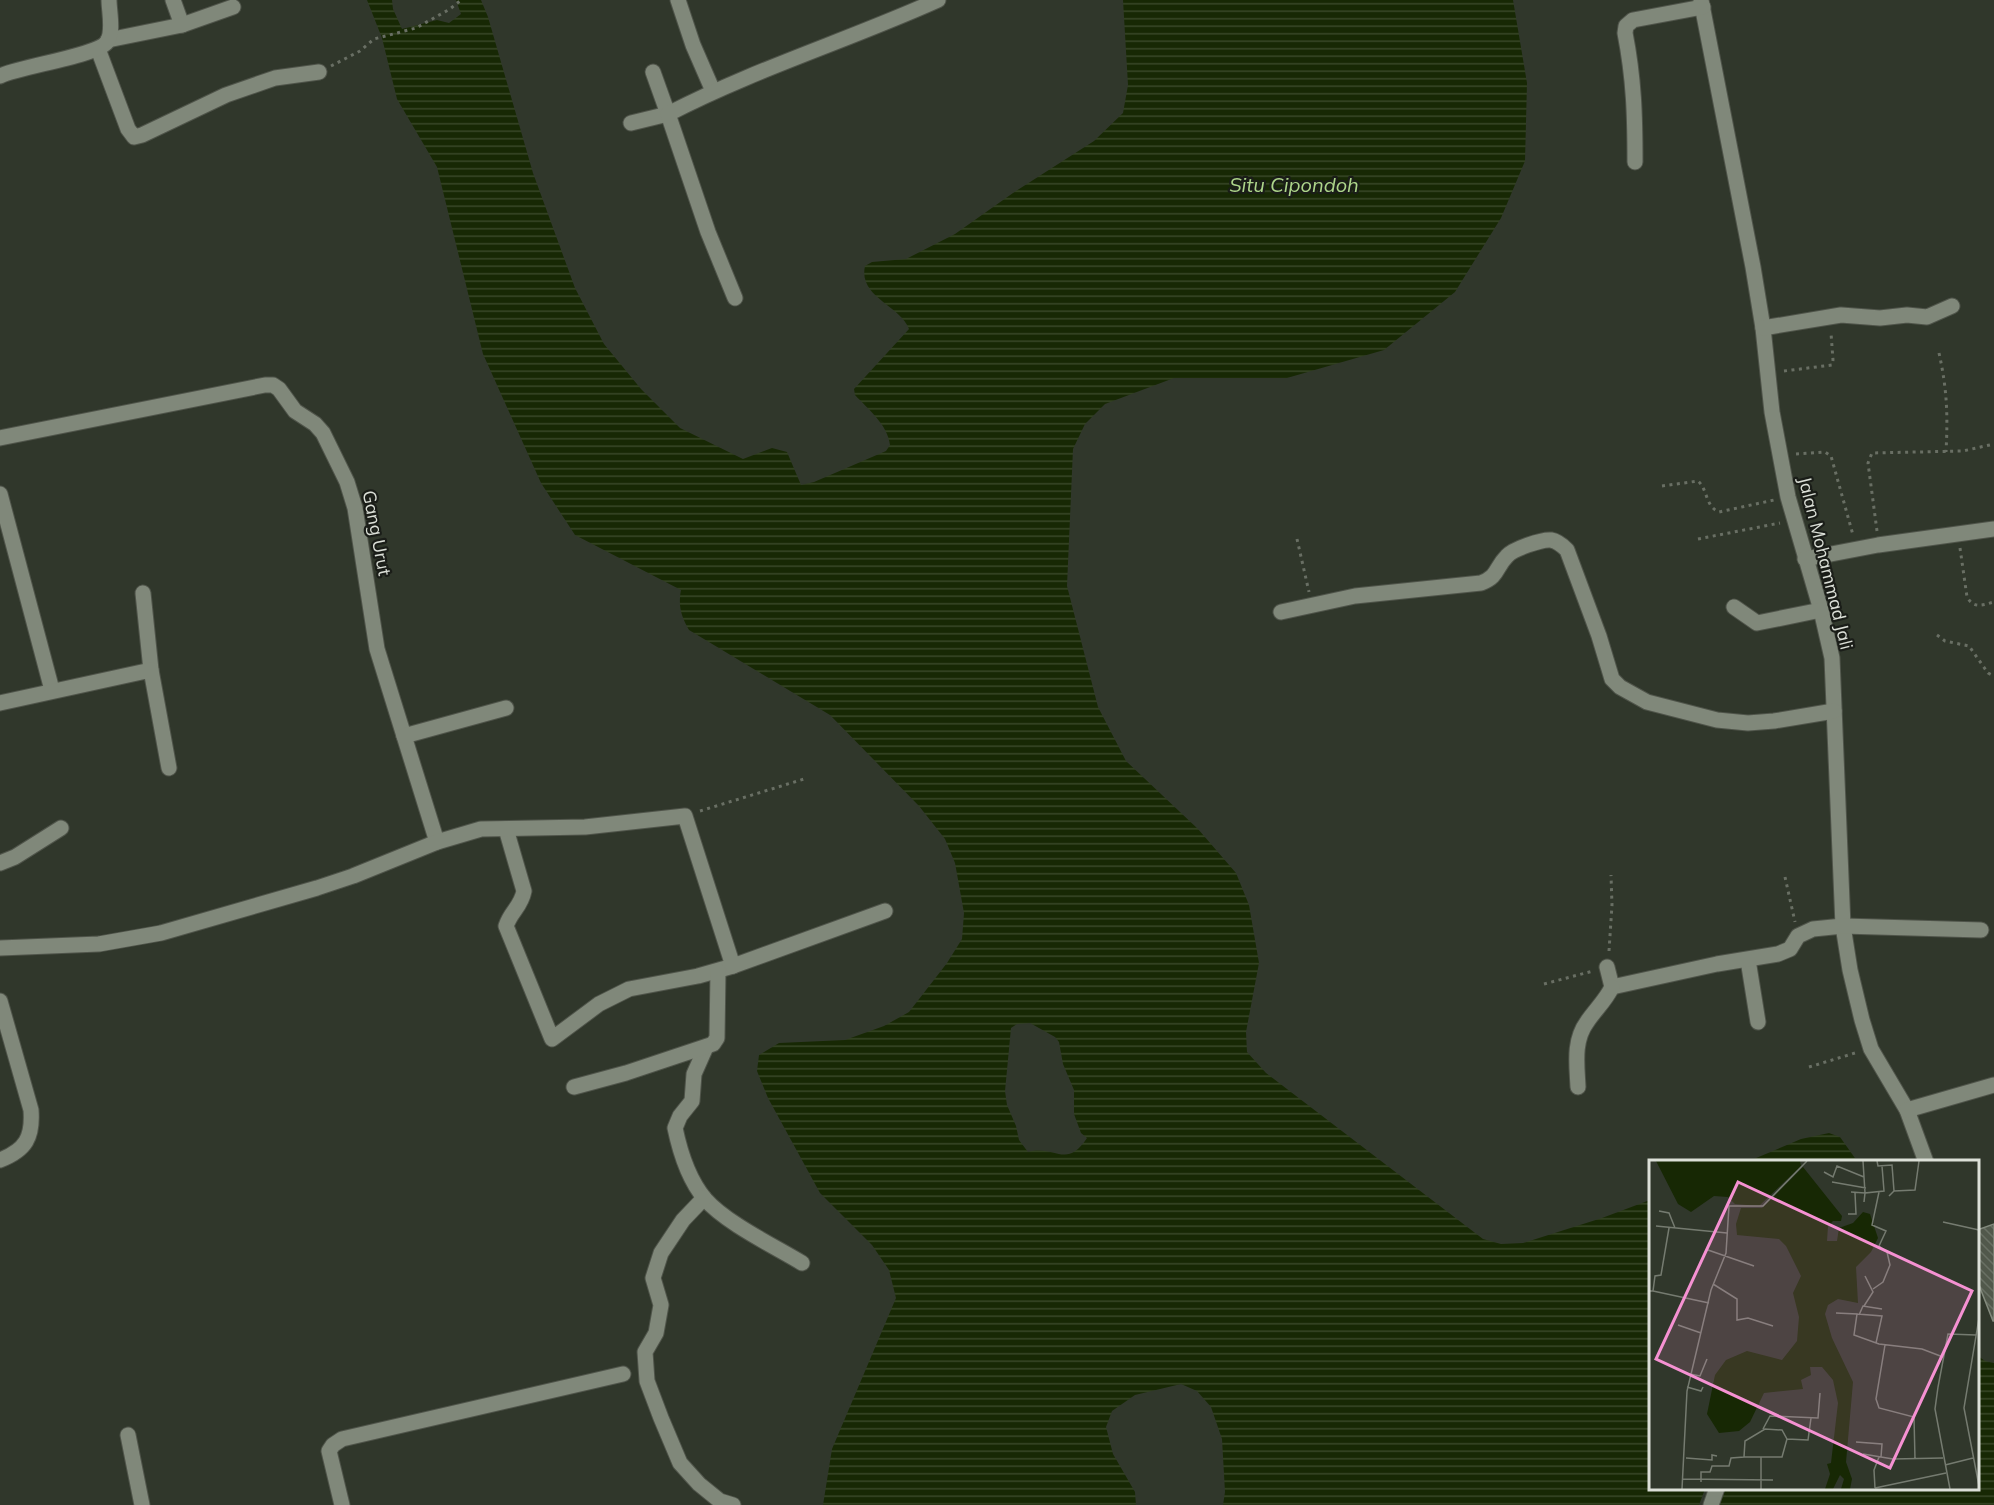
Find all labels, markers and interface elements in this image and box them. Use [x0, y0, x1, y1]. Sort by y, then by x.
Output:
water label: Situ Cipondoh [1229, 172, 1359, 197]
street label: Jalan Mohammad Jali [1793, 474, 1859, 652]
street label: Gang Urut [357, 488, 397, 578]
inset map [1649, 1160, 1979, 1490]

